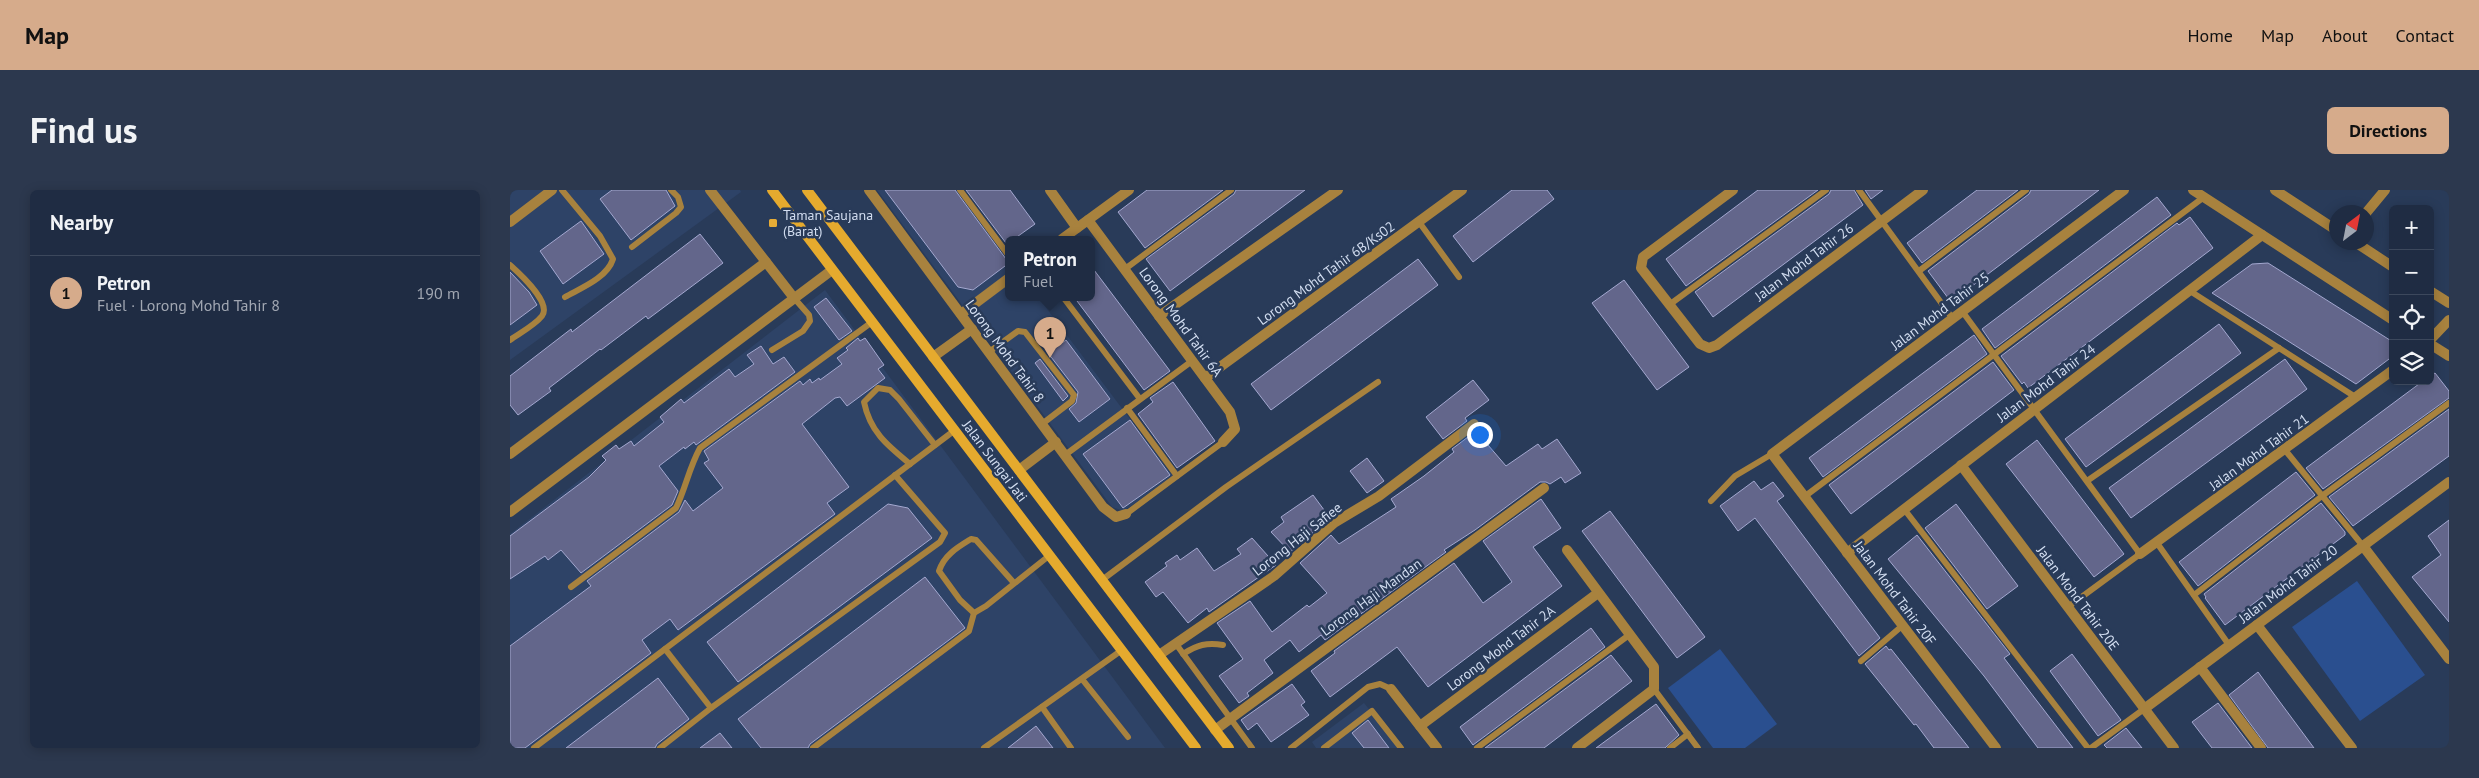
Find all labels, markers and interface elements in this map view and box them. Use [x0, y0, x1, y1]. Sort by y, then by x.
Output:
text: Map [25, 20, 69, 51]
text: Home [2187, 24, 2233, 47]
text: Map [2261, 24, 2294, 47]
text: About [2322, 24, 2368, 47]
text: Contact [2396, 24, 2454, 47]
text: Find us [30, 107, 138, 153]
button: Directions [2327, 107, 2449, 154]
north arrow [2329, 205, 2374, 250]
map controls [2389, 205, 2434, 385]
button: + [2389, 205, 2434, 250]
place label: Taman Saujana (Barat) [783, 206, 873, 240]
text: Nearby [50, 209, 113, 236]
marker: Taman Saujana (Barat) [767, 217, 779, 229]
street label: Lorong Mohd Tahir 6B/Ks02 [1254, 217, 1398, 329]
street label: Jalan Mohd Tahir 26 [1750, 219, 1857, 306]
popup [1005, 236, 1095, 301]
text: Petron [1023, 247, 1077, 271]
button: − [2389, 250, 2434, 295]
street label: Lorong Mohd Tahir 6A [1135, 264, 1227, 381]
street label: Jalan Mohd Tahir 25 [1886, 268, 1993, 355]
text: Petron [97, 271, 151, 295]
text: Fuel [1023, 271, 1053, 291]
text: 1 [61, 283, 71, 303]
text: 190 m [417, 283, 460, 303]
text: Fuel · Lorong Mohd Tahir 8 [97, 295, 280, 315]
button: locate [2389, 295, 2434, 340]
street label: Lorong Mohd Tahir 8 [962, 296, 1048, 406]
pin: 1 [1034, 317, 1066, 358]
street label: Jalan Mohd Tahir 24 [1992, 340, 2099, 427]
button: layers [2389, 340, 2434, 385]
street label: Jalan Mohd Tahir 21 [2205, 410, 2312, 495]
street label: Jalan Sungai Jati [958, 416, 1032, 505]
your location [1467, 422, 1493, 448]
street label: Lorong Haji Safiee [1249, 498, 1345, 580]
street label: Jalan Mohd Tahir 20F [1849, 536, 1940, 649]
street label: Jalan Mohd Tahir 20E [2032, 541, 2123, 654]
street label: Jalan Mohd Tahir 20 [2234, 541, 2341, 628]
street label: Lorong Haji Mandan [1317, 554, 1425, 640]
street label: Lorong Mohd Tahir 2A [1443, 601, 1559, 695]

